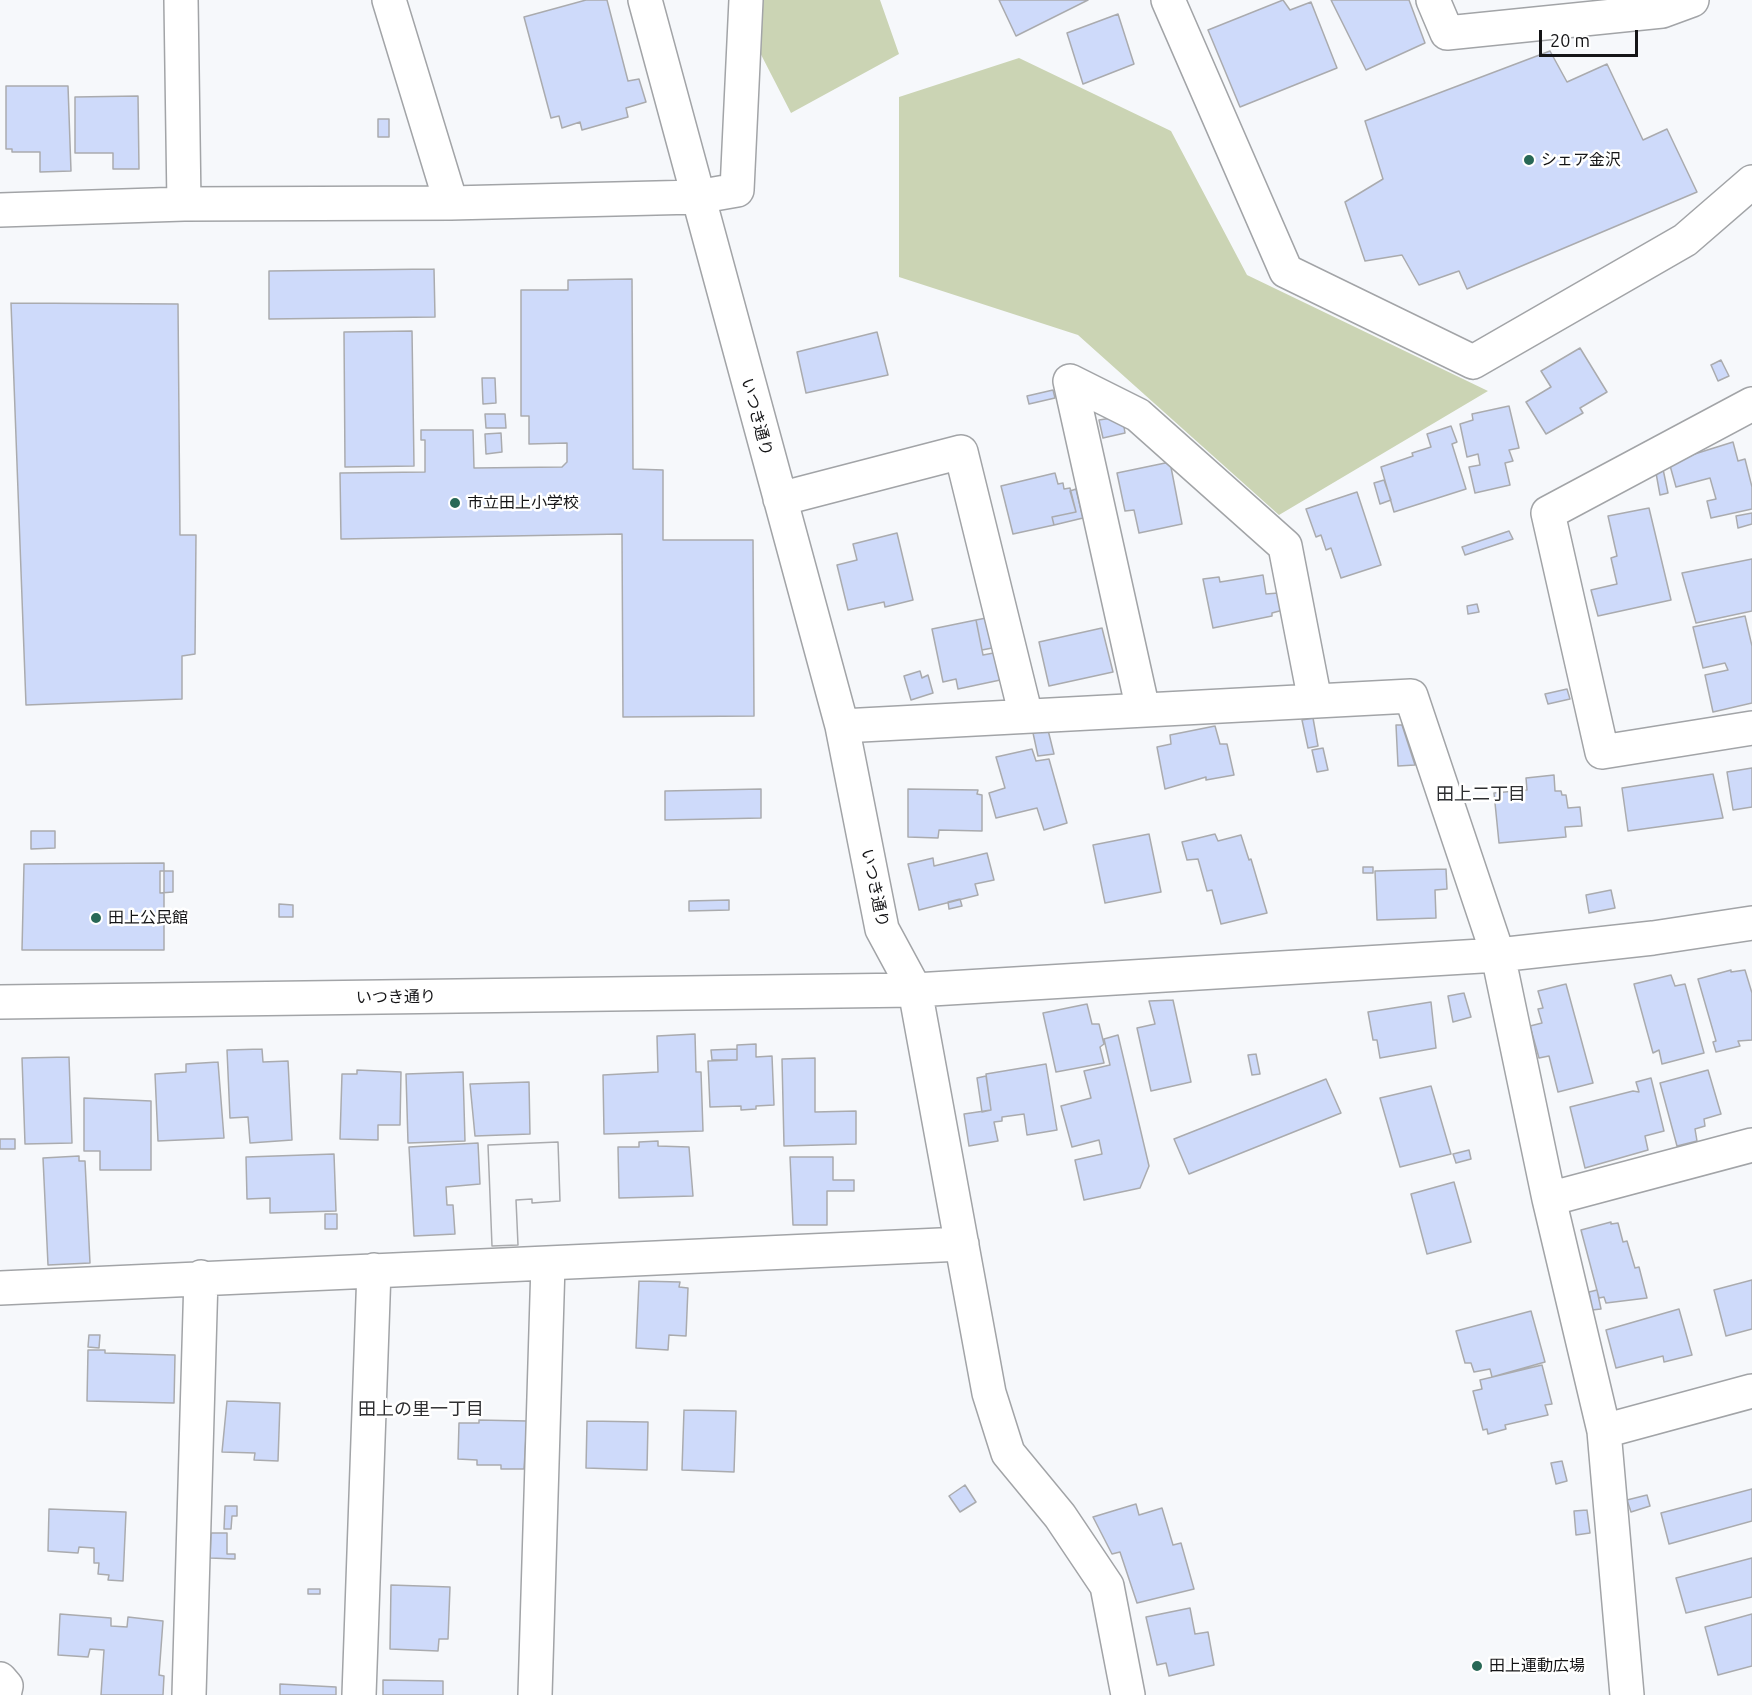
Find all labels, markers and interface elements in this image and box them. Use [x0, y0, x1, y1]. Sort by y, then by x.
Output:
scale bar [1542, 18, 1641, 56]
text: 20 m [1550, 30, 1590, 50]
place label: シェア金沢 [1541, 150, 1621, 170]
marker: シェア金沢 [1522, 153, 1536, 167]
street label: いつき通り [737, 376, 777, 458]
place label: 市立田上小学校 [467, 493, 579, 513]
marker: 市立田上小学校 [448, 496, 462, 510]
district label: 田上二丁目 [1436, 783, 1526, 805]
street label: いつき通り [857, 847, 893, 929]
place label: 田上公民館 [108, 908, 188, 928]
marker: 田上公民館 [89, 911, 103, 925]
street label: いつき通り [356, 987, 436, 1007]
district label: 田上の里一丁目 [358, 1398, 484, 1420]
place label: 田上運動広場 [1489, 1656, 1585, 1676]
marker: 田上運動広場 [1470, 1659, 1484, 1673]

